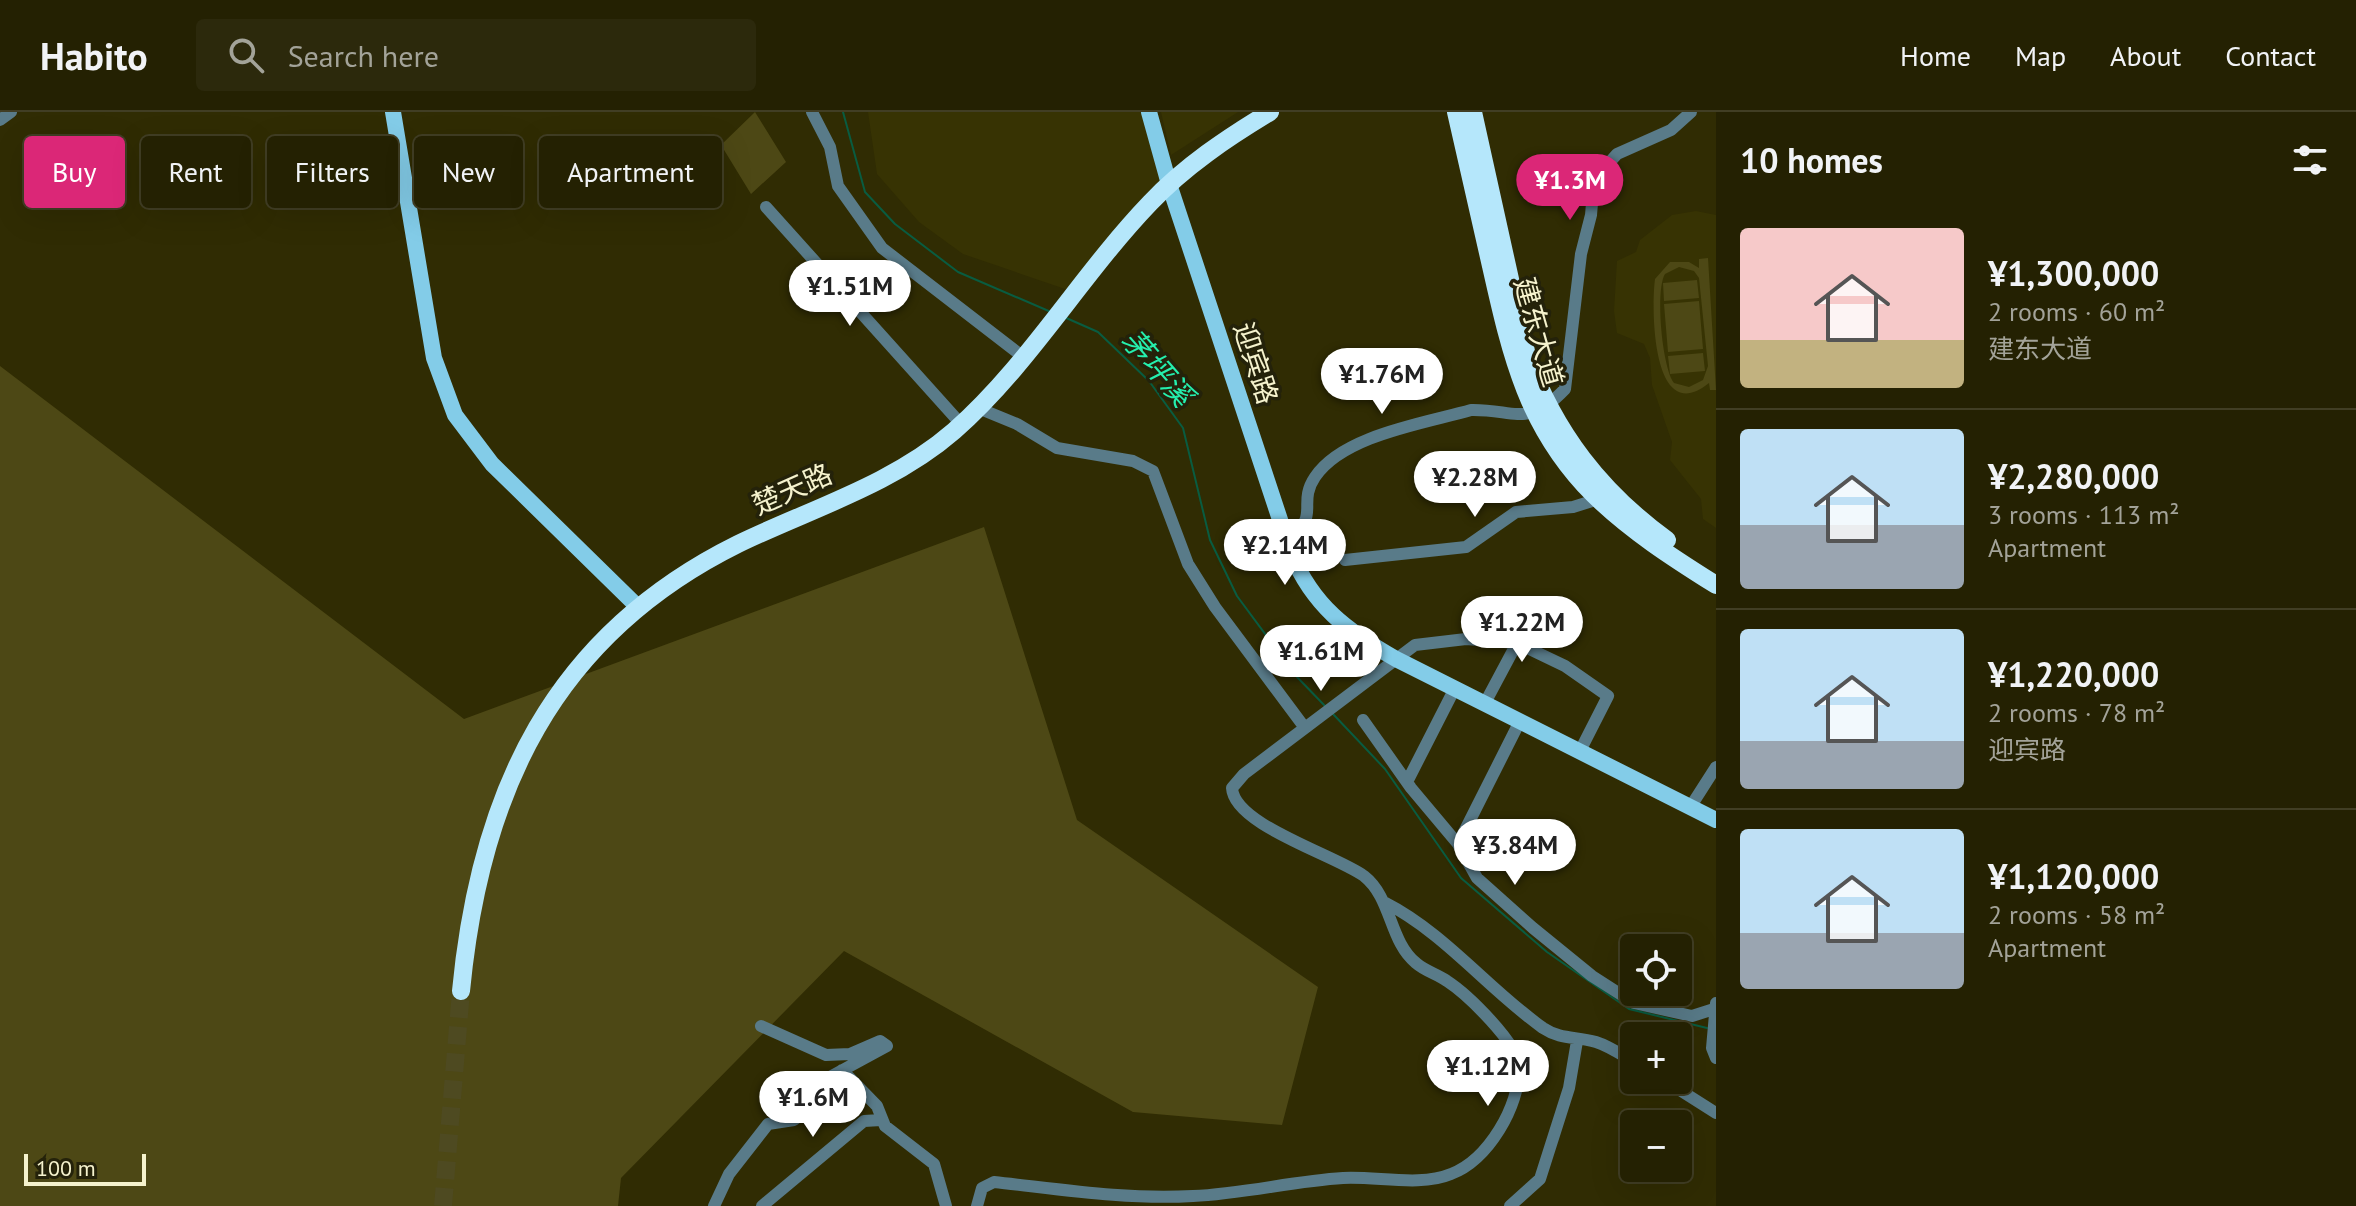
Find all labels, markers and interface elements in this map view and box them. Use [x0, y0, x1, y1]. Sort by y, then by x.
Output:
search box [196, 19, 756, 91]
text: Habito [40, 31, 148, 80]
icon: search [224, 33, 268, 77]
text: Search here [288, 36, 439, 75]
text: Home [1900, 37, 1971, 74]
text: Map [2015, 37, 2066, 74]
text: About [2110, 37, 2181, 74]
text: Contact [2225, 37, 2316, 74]
chip: Buy [24, 136, 125, 208]
chip: Rent [141, 136, 251, 208]
chip: Filters [267, 136, 398, 208]
chip: New [414, 136, 523, 208]
chip: Apartment [539, 136, 722, 208]
text: 10 homes [1740, 138, 1883, 182]
icon: filters [2288, 138, 2332, 182]
pin: ¥1.3M [1514, 154, 1626, 222]
text: ¥1.3M [1534, 163, 1606, 196]
text: ¥1,300,000 [1988, 251, 2159, 295]
pin: ¥1.51M [785, 260, 915, 328]
icon: home [1804, 260, 1900, 356]
text: ¥1.51M [807, 269, 893, 302]
street label: 建东大道 [1506, 273, 1573, 391]
text: 2 rooms · 60 m² [1988, 295, 2165, 328]
street label: 迎宾路 [1226, 317, 1287, 409]
water label: 茅坪溪 [1114, 320, 1204, 416]
text: 建东大道 [1988, 332, 2092, 365]
pin: ¥1.76M [1317, 348, 1447, 416]
text: ¥1.76M [1339, 357, 1425, 390]
pin: ¥2.28M [1410, 451, 1540, 519]
text: ¥2,280,000 [1988, 454, 2159, 498]
street label: 楚天路 [746, 455, 838, 523]
text: ¥2.28M [1432, 460, 1518, 493]
icon: home [1804, 461, 1900, 557]
text: 3 rooms · 113 m² [1988, 498, 2180, 531]
pin: ¥2.14M [1220, 519, 1350, 587]
text: ¥2.14M [1242, 528, 1328, 561]
text: Apartment [1988, 531, 2106, 564]
pin: ¥1.22M [1457, 596, 1587, 664]
text: ¥1.22M [1479, 605, 1565, 638]
pin: ¥1.61M [1256, 625, 1386, 693]
text: ¥1.61M [1278, 634, 1364, 667]
text: ¥1,220,000 [1988, 652, 2159, 696]
icon: home [1804, 661, 1900, 757]
text: 2 rooms · 78 m² [1988, 696, 2165, 729]
text: 迎宾路 [1988, 733, 2066, 766]
pin: ¥3.84M [1450, 819, 1580, 887]
text: ¥3.84M [1472, 828, 1558, 861]
text: ¥1,120,000 [1988, 854, 2159, 898]
icon: home [1804, 861, 1900, 957]
text: 2 rooms · 58 m² [1988, 898, 2165, 931]
text: Apartment [1988, 931, 2106, 964]
map controls [1620, 934, 1692, 1182]
button: locate [1620, 934, 1692, 1006]
button: + [1620, 1022, 1692, 1094]
pin: ¥1.12M [1423, 1040, 1553, 1108]
text: ¥1.12M [1445, 1049, 1531, 1082]
pin: ¥1.6M [757, 1071, 869, 1139]
text: ¥1.6M [777, 1080, 849, 1113]
button: − [1620, 1110, 1692, 1182]
scale bar [24, 1150, 146, 1186]
text: 100 m [36, 1154, 96, 1182]

